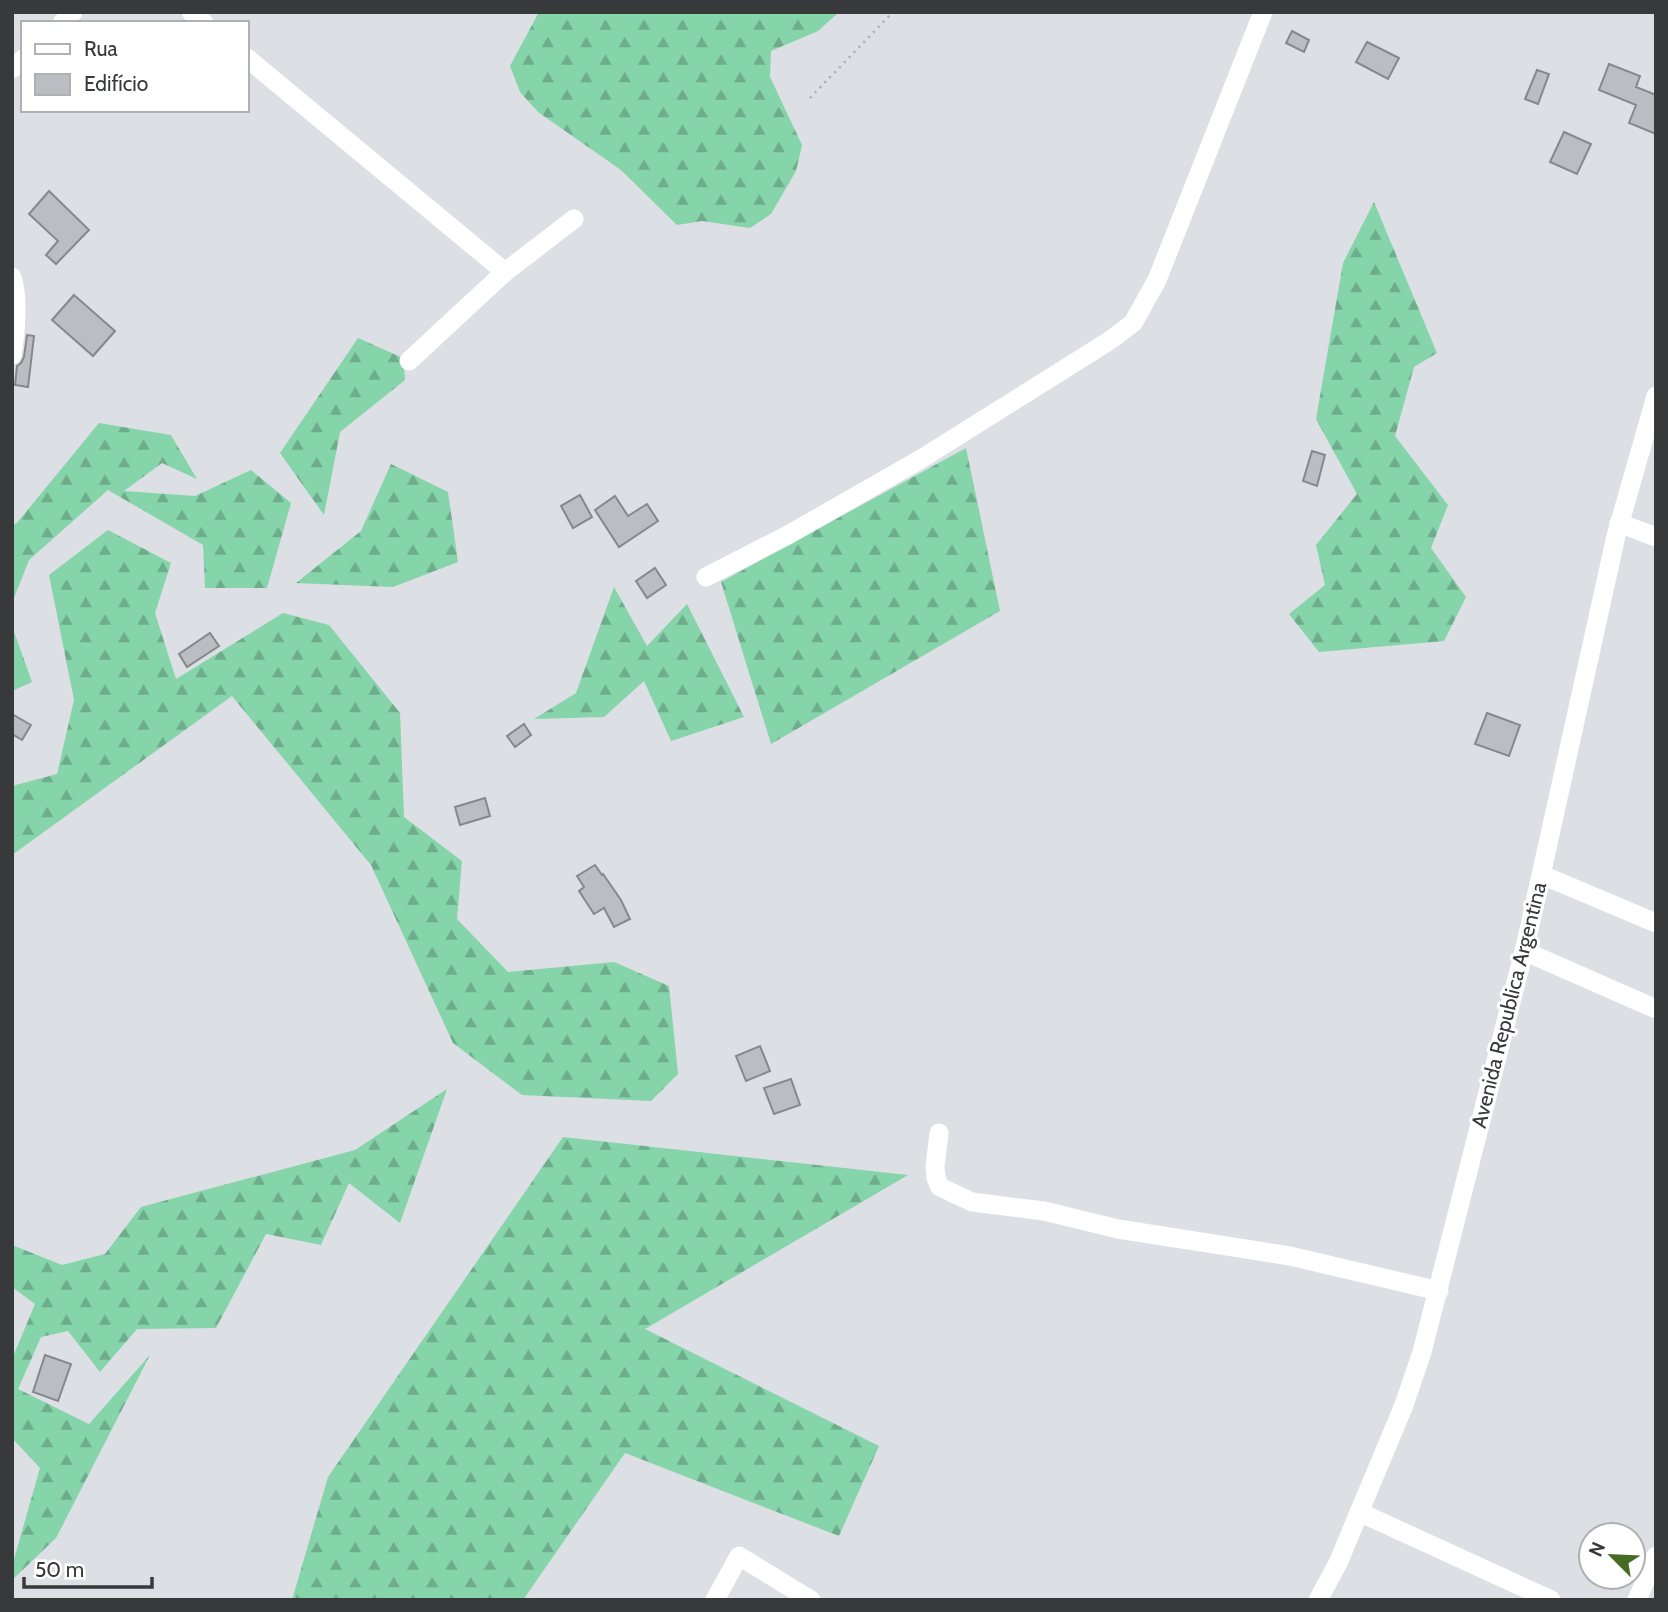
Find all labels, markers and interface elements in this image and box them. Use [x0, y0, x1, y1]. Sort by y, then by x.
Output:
legend [21, 21, 248, 112]
text: Rua [84, 36, 118, 61]
text: Edifício [84, 71, 148, 96]
street label: Avenida Republica Argentina [1466, 879, 1551, 1130]
north arrow [1577, 1521, 1647, 1591]
text: N [1584, 1538, 1610, 1560]
scale bar [24, 1546, 152, 1590]
text: 50 m [35, 1557, 84, 1582]

